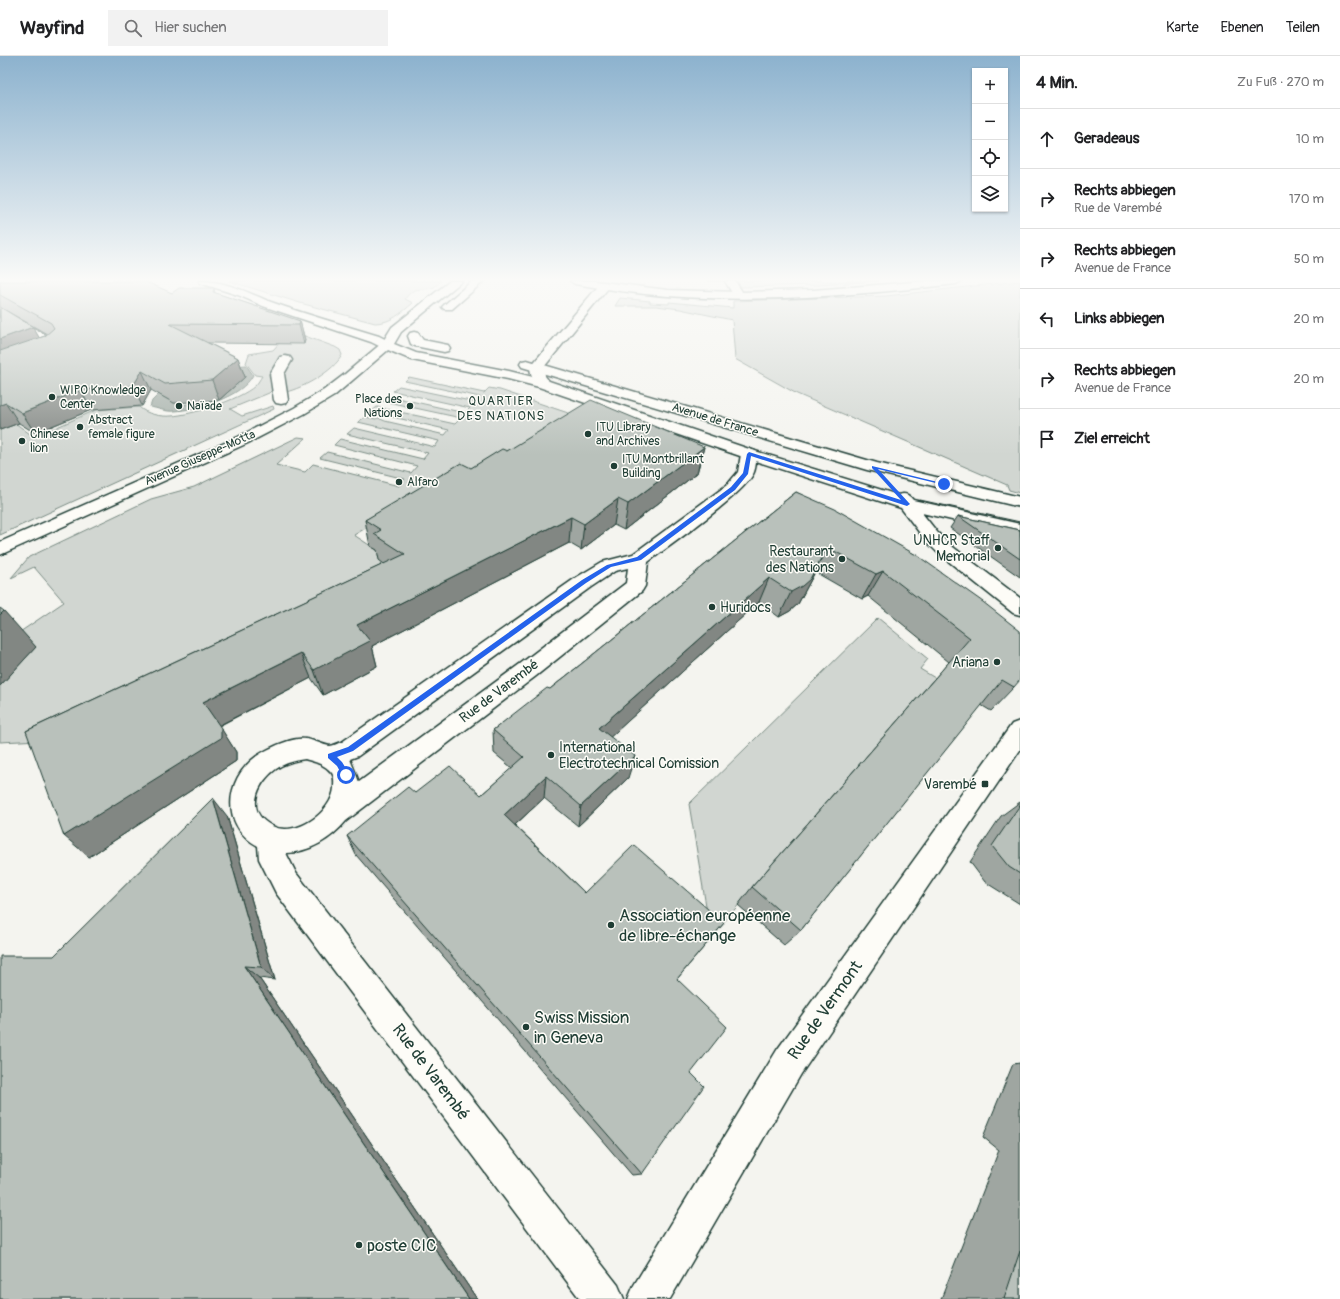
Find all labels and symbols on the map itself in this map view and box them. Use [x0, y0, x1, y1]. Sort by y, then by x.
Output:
place label: WIPO Knowledge Center [60, 383, 146, 412]
marker: WIPO Knowledge Center [47, 392, 57, 402]
place label: Place des Nations [355, 392, 403, 421]
district label: QUARTIER DES NATIONS [457, 393, 545, 424]
place label: Naïade [187, 399, 222, 414]
street label: Avenue de France [670, 400, 760, 440]
marker: Naïade [174, 401, 184, 411]
marker: Place des Nations [405, 401, 415, 411]
place label: Abstract female figure [88, 413, 155, 442]
place label: ITU Library and Archives [596, 420, 660, 449]
marker: Abstract female figure [75, 422, 85, 432]
place label: Chinese lion [30, 427, 69, 456]
street label: Avenue Giuseppe-Motta [142, 427, 258, 489]
marker: ITU Library and Archives [583, 429, 593, 439]
marker: Chinese lion [17, 436, 27, 446]
place label: ITU Montbrillant Building [622, 452, 704, 481]
marker: ITU Montbrillant Building [609, 461, 619, 471]
place label: Alfaro [407, 475, 439, 490]
route end [935, 475, 953, 493]
marker: Alfaro [394, 477, 404, 487]
place label: UNHCR Staff Memorial [913, 532, 990, 565]
place label: Restaurant des Nations [766, 543, 835, 576]
marker: UNHCR Staff Memorial [993, 543, 1003, 553]
marker: Restaurant des Nations [837, 554, 847, 564]
place label: Huridocs [720, 599, 772, 616]
marker: Huridocs [707, 602, 717, 612]
place label: Ariana [952, 654, 989, 671]
street label: Rue de Varembé [456, 656, 542, 726]
marker: Ariana [992, 657, 1002, 667]
place label: International Electrotechnical Comission [559, 739, 719, 772]
marker: International Electrotechnical Comission [546, 750, 556, 760]
route start [337, 766, 355, 784]
place label: Varembé [924, 776, 977, 793]
marker: Varembé [980, 779, 990, 789]
place label: Association européenne de libre-échange [619, 905, 791, 946]
marker: Association européenne de libre-échange [606, 920, 616, 930]
street label: Rue de Vermont [783, 956, 867, 1064]
place label: Swiss Mission in Geneva [534, 1007, 629, 1048]
street label: Rue de Varembé [388, 1020, 474, 1124]
marker: Swiss Mission in Geneva [521, 1022, 531, 1032]
place label: poste CIC [367, 1235, 436, 1256]
marker: poste CIC [354, 1240, 364, 1250]

